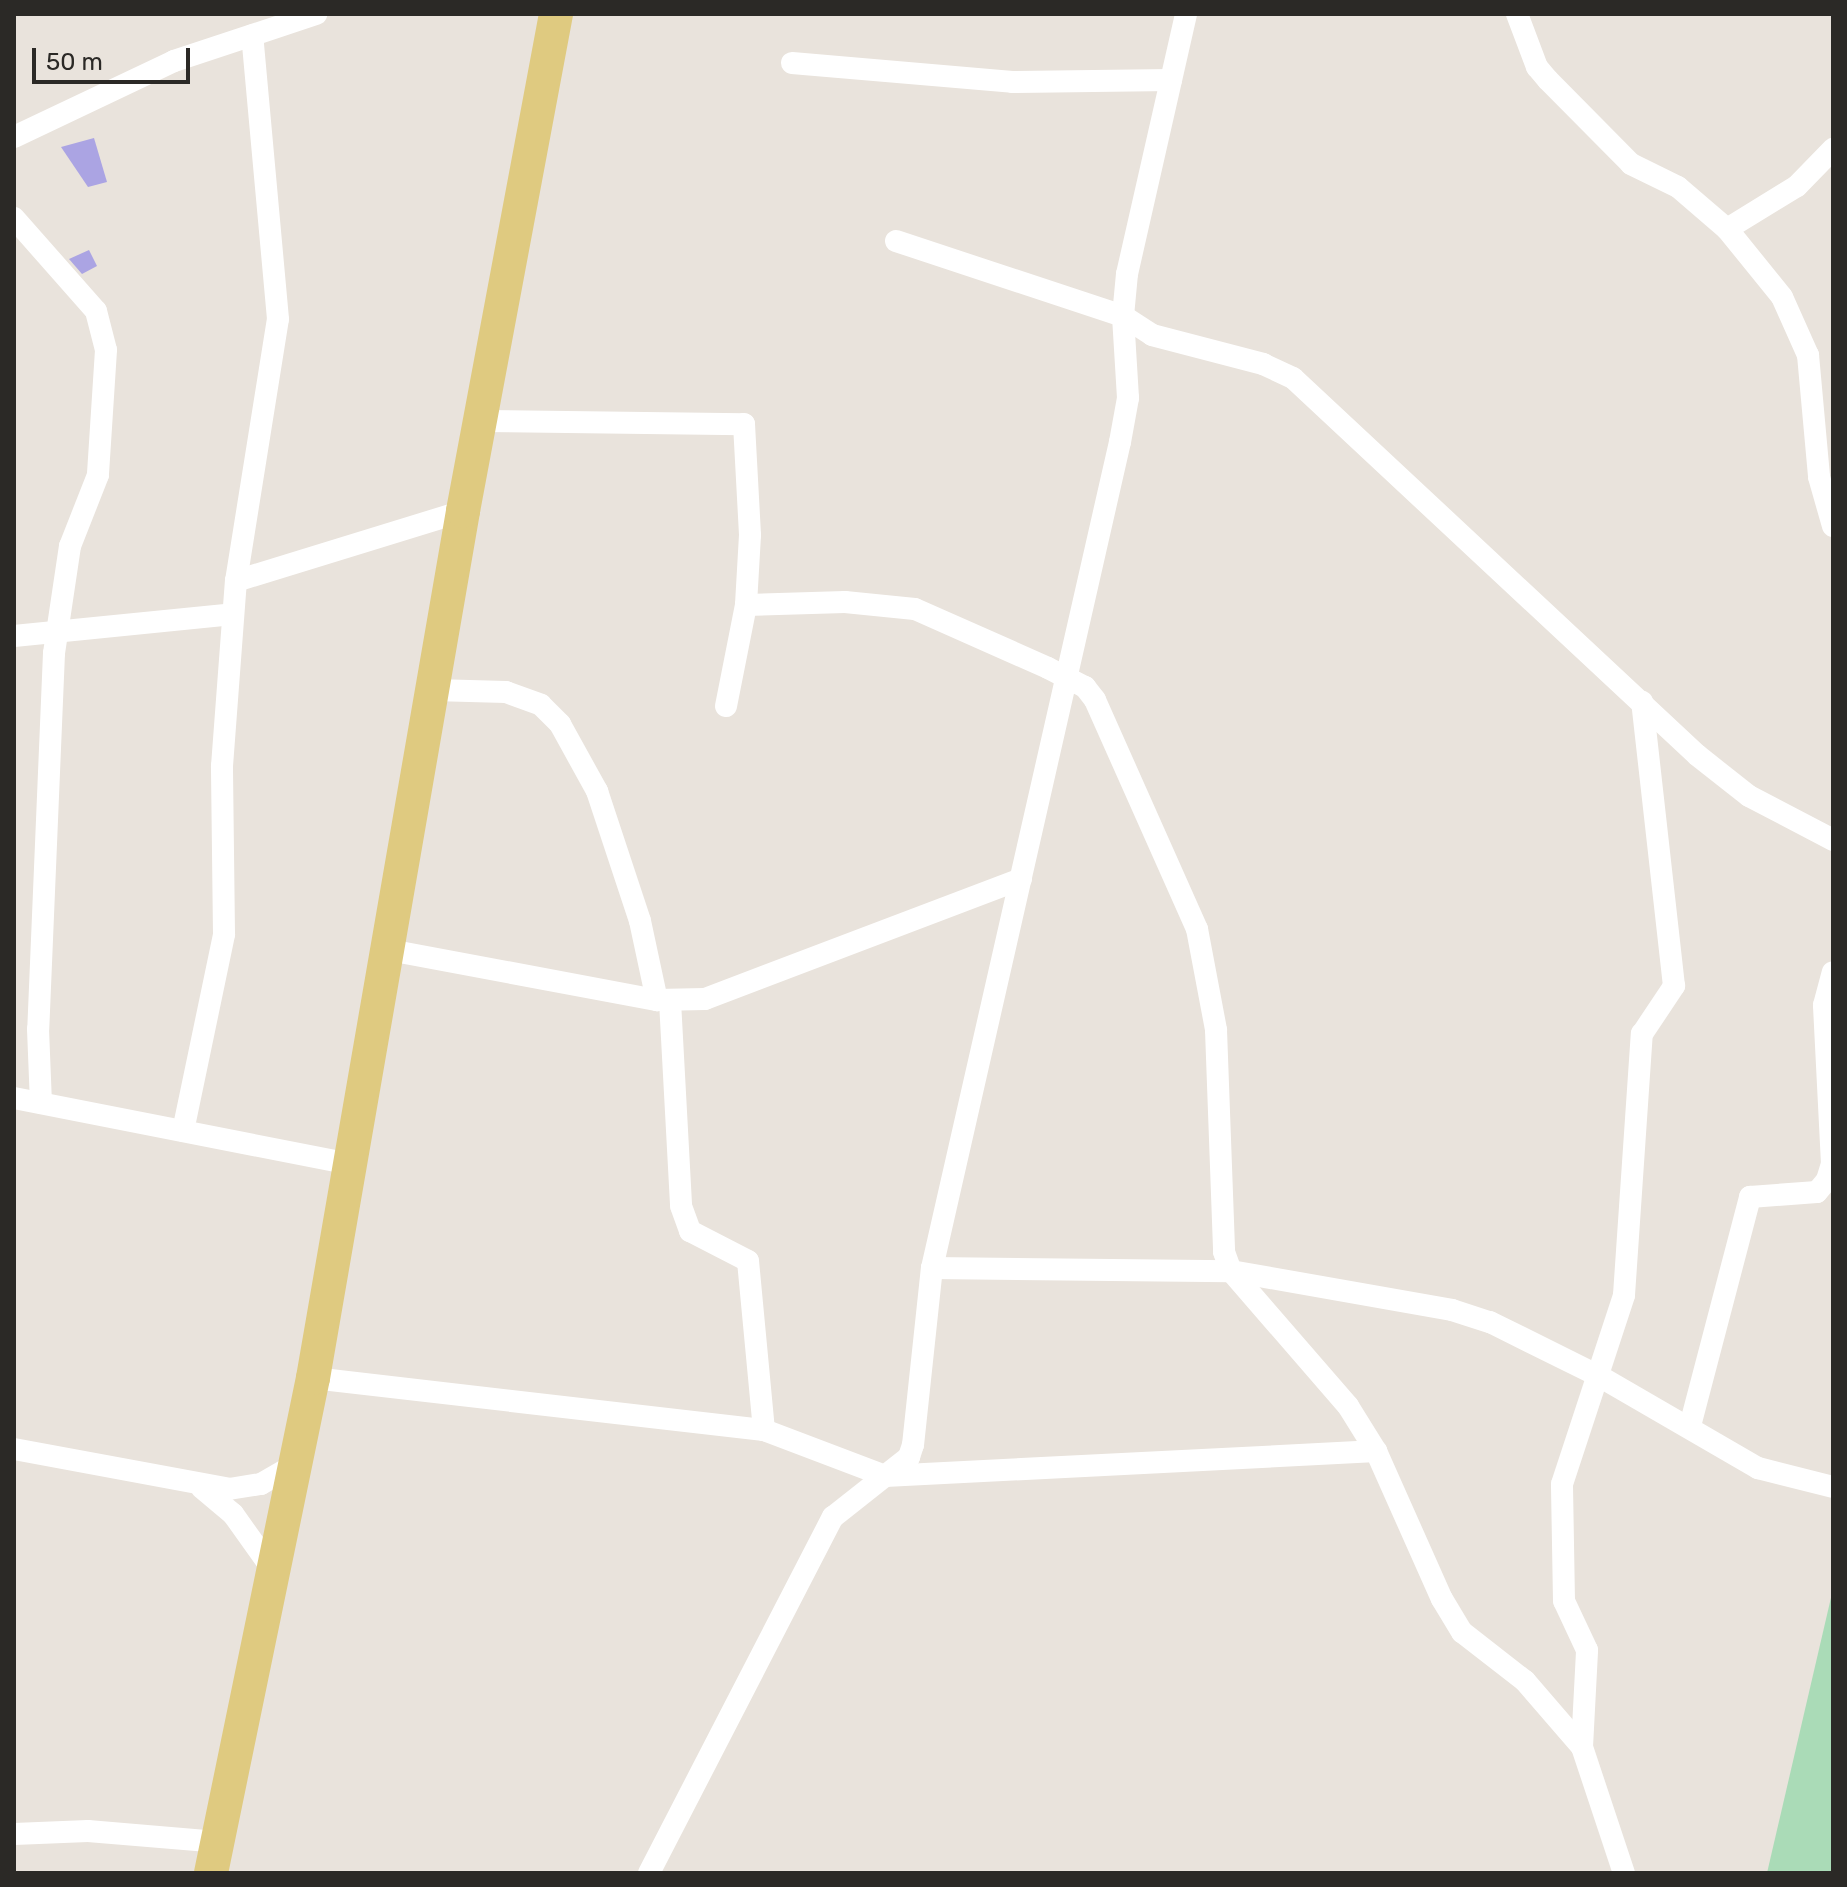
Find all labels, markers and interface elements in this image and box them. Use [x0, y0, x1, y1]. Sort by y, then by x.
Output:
scale bar [36, 32, 194, 82]
text: 50 m [46, 48, 103, 76]

